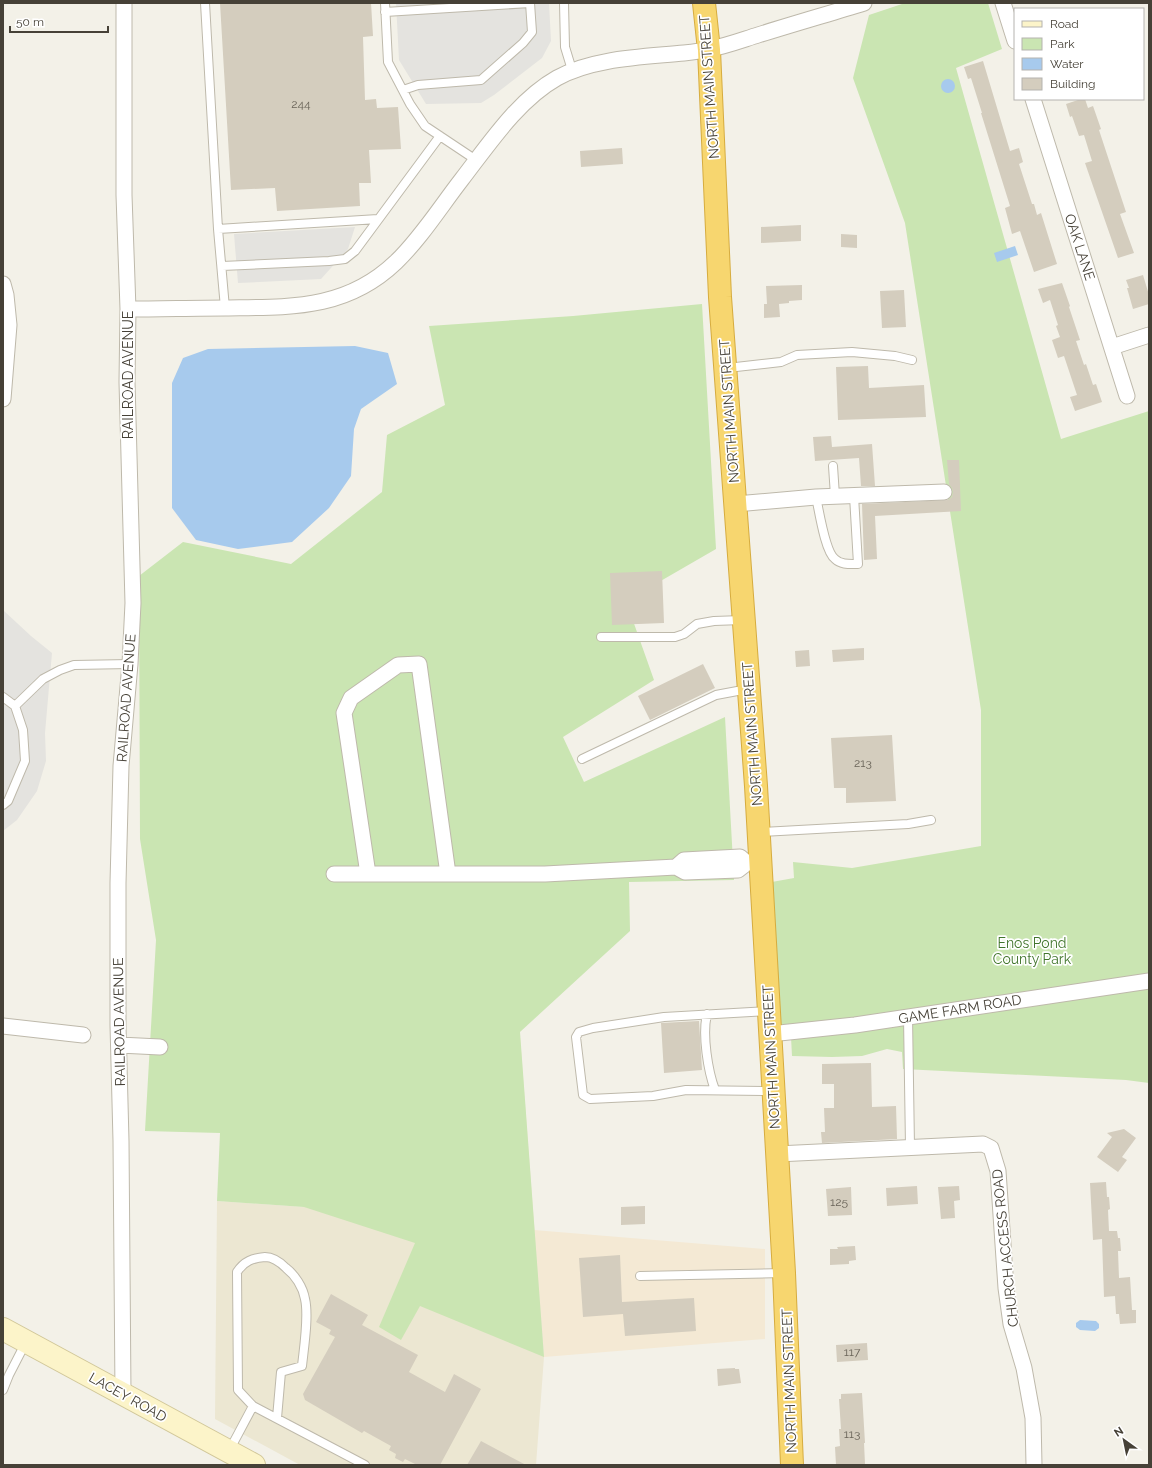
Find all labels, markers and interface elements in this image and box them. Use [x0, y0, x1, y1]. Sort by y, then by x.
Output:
scale bar [10, 8, 108, 34]
legend [1014, 8, 1144, 100]
street label: NORTH MAIN STREET [696, 14, 722, 159]
text: 50 m [16, 15, 44, 29]
text: Road [1050, 17, 1079, 31]
text: Park [1050, 37, 1075, 51]
text: Water [1050, 57, 1084, 71]
text: Building [1050, 77, 1096, 91]
house number: 244 [291, 97, 311, 111]
street label: OAK LANE [1062, 212, 1098, 282]
street label: RAILROAD AVENUE [120, 311, 136, 439]
street label: NORTH MAIN STREET [716, 338, 742, 483]
street label: RAILROAD AVENUE [114, 633, 138, 763]
street label: NORTH MAIN STREET [739, 661, 765, 806]
house number: 213 [854, 756, 872, 770]
park label: Enos Pond County Park [993, 935, 1072, 967]
street label: RAILROAD AVENUE [110, 958, 128, 1086]
street label: NORTH MAIN STREET [759, 984, 783, 1129]
street label: GAME FARM ROAD [897, 991, 1023, 1027]
street label: CHURCH ACCESS ROAD [989, 1168, 1021, 1328]
house number: 125 [830, 1195, 848, 1209]
street label: NORTH MAIN STREET [778, 1308, 800, 1453]
house number: 117 [844, 1345, 861, 1359]
street label: LACEY ROAD [86, 1369, 170, 1425]
north arrow [1104, 1420, 1144, 1460]
text: N [1112, 1424, 1126, 1440]
house number: 113 [844, 1427, 860, 1441]

